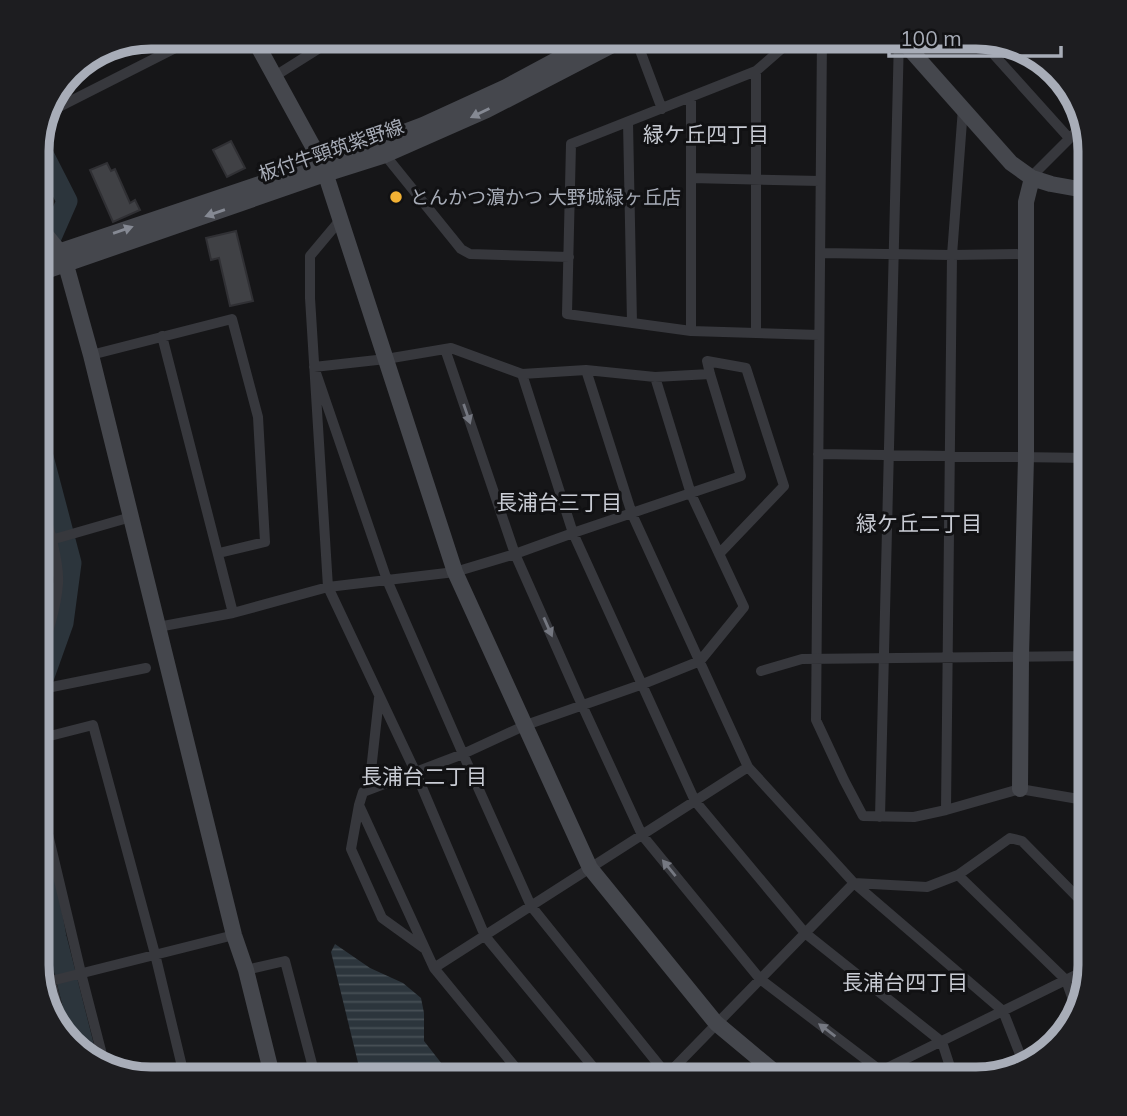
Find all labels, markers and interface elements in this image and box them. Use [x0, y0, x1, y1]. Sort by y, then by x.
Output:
scale bar [889, 14, 1060, 58]
text: 100 m [900, 25, 962, 51]
one-way arrow [470, 108, 490, 119]
street label: 板付牛頸筑紫野線 [255, 114, 407, 186]
district label: 緑ケ丘四丁目 [643, 121, 769, 147]
place label: とんかつ濵かつ 大野城緑ヶ丘店 [410, 185, 681, 209]
marker: とんかつ濵かつ 大野城緑ヶ丘店 [388, 189, 404, 205]
one-way arrow [204, 208, 225, 219]
one-way arrow [113, 224, 134, 235]
one-way arrow [462, 404, 473, 425]
district label: 長浦台三丁目 [496, 489, 622, 515]
district label: 緑ケ丘二丁目 [856, 510, 982, 536]
one-way arrow [543, 616, 554, 637]
district label: 長浦台二丁目 [361, 763, 487, 789]
one-way arrow [662, 859, 677, 877]
district label: 長浦台四丁目 [842, 969, 968, 995]
one-way arrow [818, 1023, 836, 1037]

